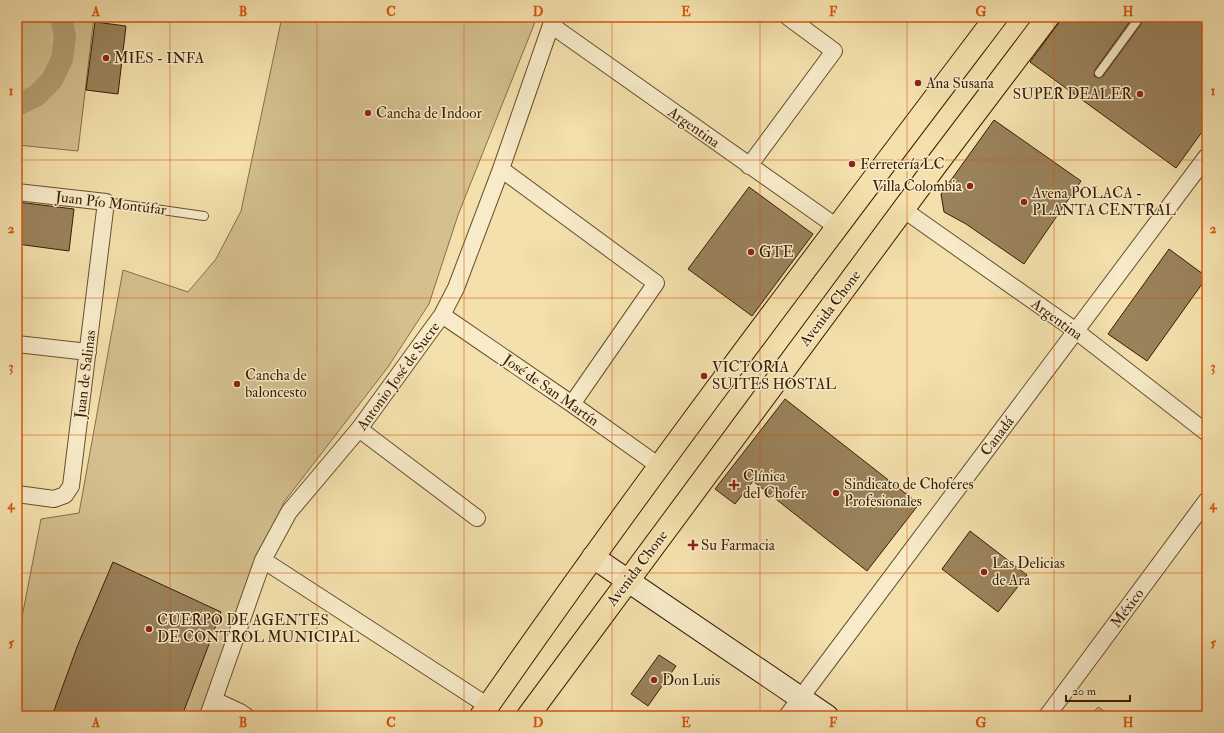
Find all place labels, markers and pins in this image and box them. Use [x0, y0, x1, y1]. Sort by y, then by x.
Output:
place label: MIES - INFA [114, 49, 205, 68]
marker: MIES - INFA [101, 53, 111, 63]
place label: Ana Susana [925, 74, 995, 93]
marker: Ana Susana [913, 78, 923, 88]
place label: SUPER DEALER [1013, 85, 1133, 104]
marker: SUPER DEALER [1135, 89, 1145, 99]
place label: Cancha de Indoor [376, 104, 482, 123]
marker: Cancha de Indoor [363, 108, 373, 118]
place label: Ferretería LC [860, 155, 945, 174]
marker: Ferretería LC [847, 159, 857, 169]
place label: Villa Colombia [872, 177, 963, 196]
marker: Villa Colombia [965, 181, 975, 191]
place label: Avena POLACA - PLANTA CENTRAL [1031, 184, 1176, 220]
marker: Avena POLACA - PLANTA CENTRAL [1019, 197, 1029, 207]
place label: GTE [759, 243, 794, 262]
marker: GTE [746, 247, 756, 257]
place label: VICTORIA SUITES HOSTAL [712, 358, 836, 394]
place label: Cancha de baloncesto [245, 366, 307, 402]
marker: VICTORIA SUITES HOSTAL [699, 371, 709, 381]
marker: Cancha de baloncesto [232, 379, 242, 389]
place label: Clínica del Chofer [743, 467, 807, 503]
place label: Sindicato de Choferes Profesionales [844, 475, 974, 511]
marker: Clínica del Chofer [728, 479, 740, 491]
marker: Sindicato de Choferes Profesionales [831, 488, 841, 498]
place label: Su Farmacia [701, 536, 776, 555]
marker: Su Farmacia [688, 540, 698, 550]
place label: Las Delicias de Ara [992, 554, 1065, 590]
marker: Las Delicias de Ara [979, 567, 989, 577]
place label: CUERPO DE AGENTES DE CONTROL MUNICIPAL [157, 611, 360, 647]
marker: CUERPO DE AGENTES DE CONTROL MUNICIPAL [144, 624, 154, 634]
place label: Don Luis [662, 671, 720, 690]
marker: Don Luis [649, 675, 659, 685]

